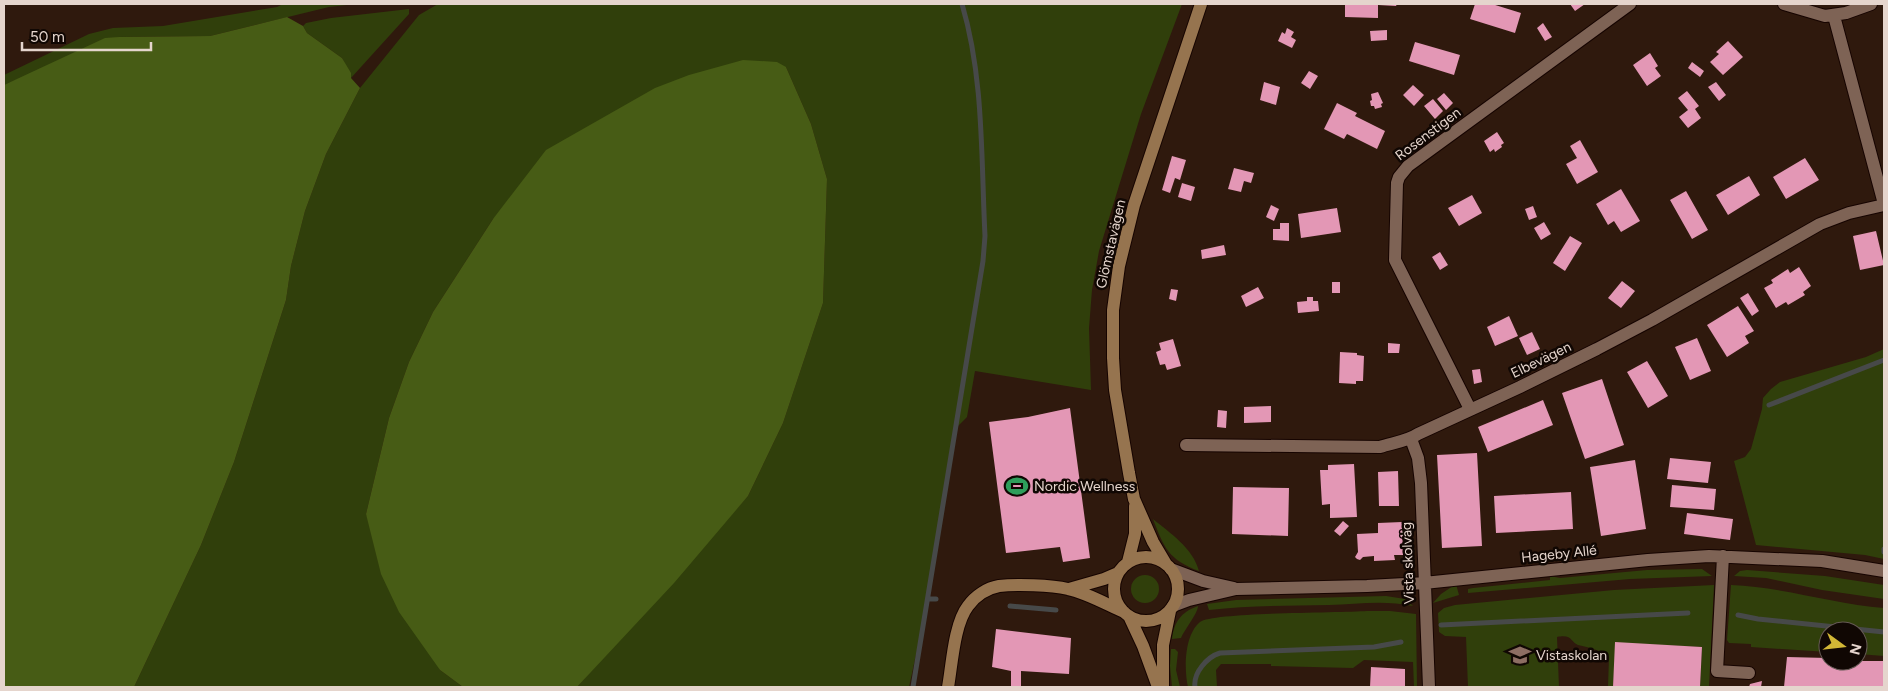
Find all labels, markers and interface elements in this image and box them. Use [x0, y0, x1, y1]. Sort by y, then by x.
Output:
scale bar [22, 20, 151, 52]
text: 50 m [30, 28, 65, 46]
street label: Rosenstigen [1392, 104, 1464, 164]
street label: Glömstavägen [1093, 198, 1130, 290]
street label: Elbevägen [1508, 338, 1574, 382]
sports icon: Nordic Wellness [1004, 473, 1030, 499]
place label: Nordic Wellness [1034, 478, 1135, 495]
street label: Vista skolväg [1398, 522, 1418, 604]
street label: Hageby Allé [1520, 542, 1598, 566]
north arrow [1818, 621, 1868, 671]
school or university icon: Vistaskolan [1507, 642, 1533, 668]
text: N [1845, 642, 1865, 657]
place label: Vistaskolan [1536, 647, 1607, 664]

